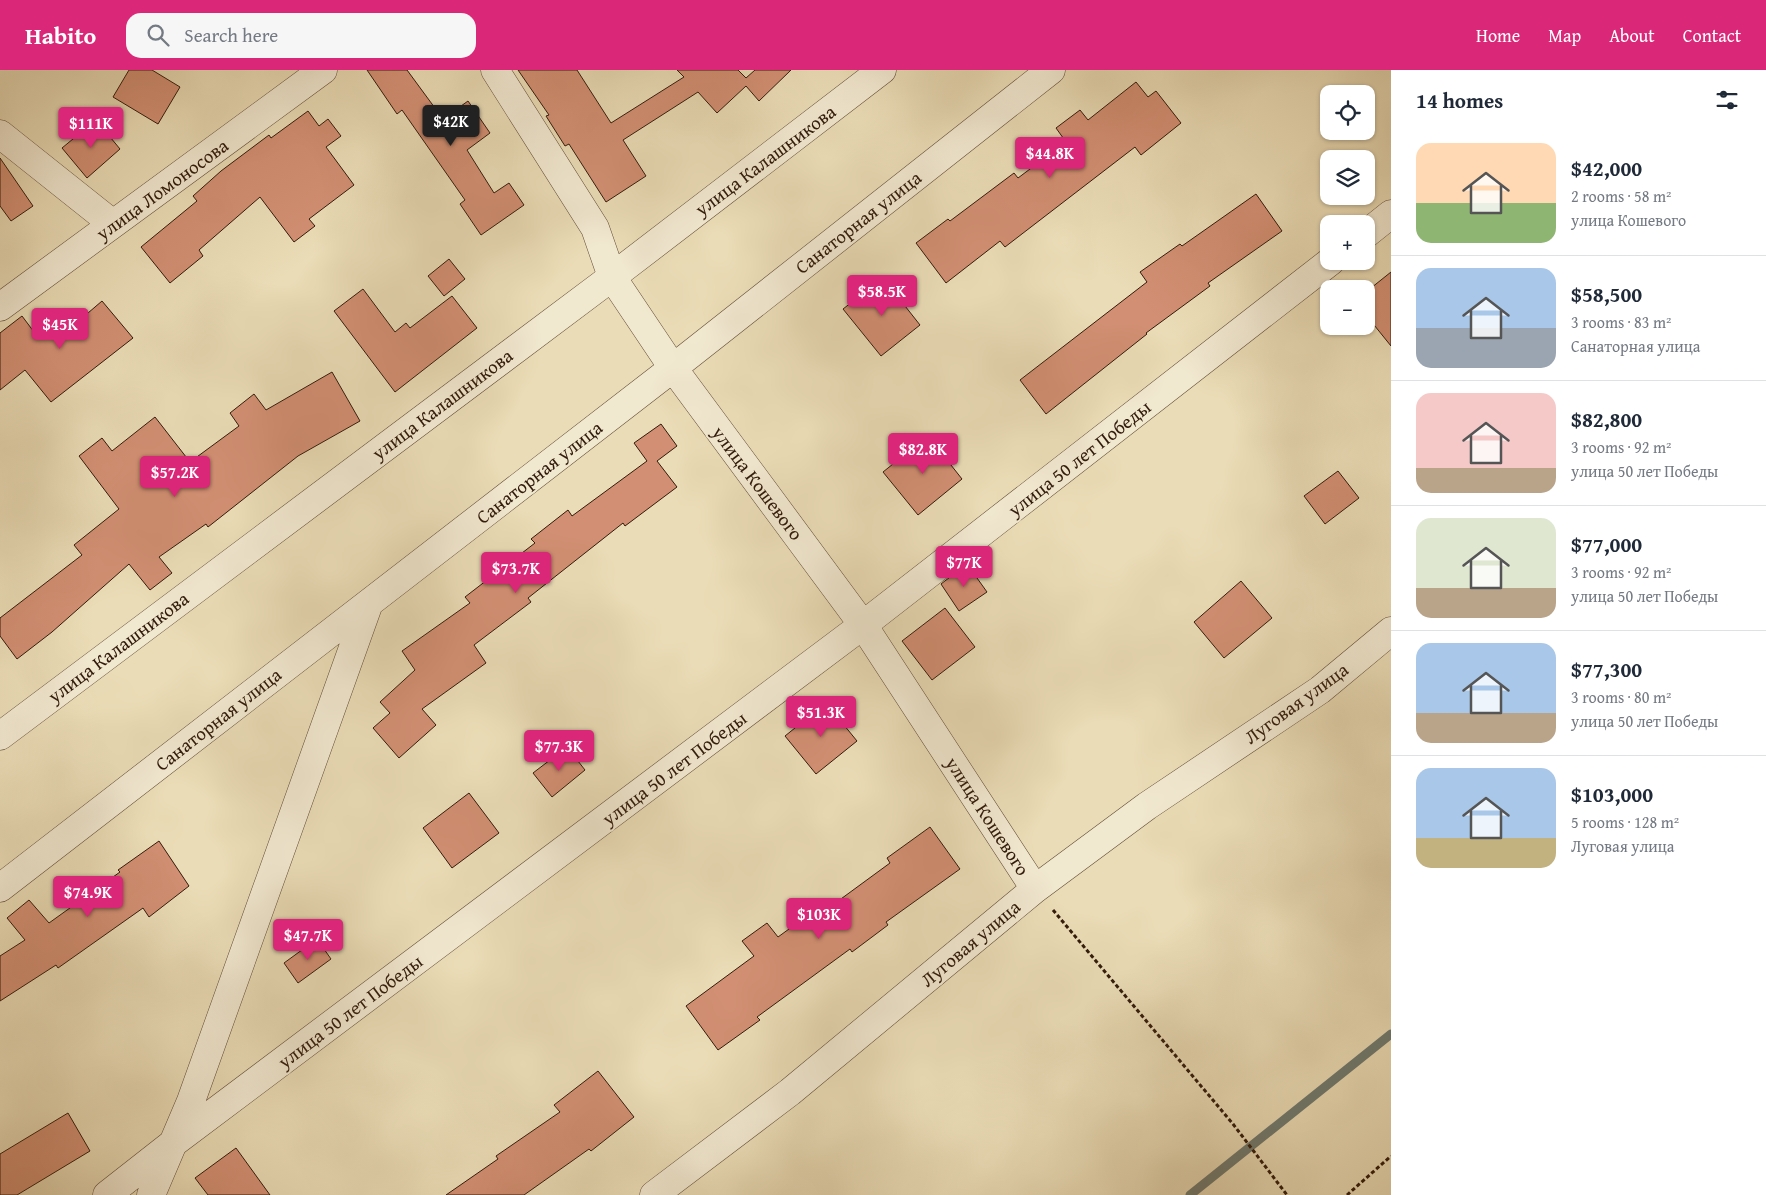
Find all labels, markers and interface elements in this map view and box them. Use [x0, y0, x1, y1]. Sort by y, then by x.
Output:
search box [126, 13, 476, 58]
text: Habito [25, 18, 96, 53]
icon: search [144, 21, 172, 49]
text: Search here [184, 21, 278, 49]
text: Home [1476, 22, 1520, 49]
text: Map [1548, 22, 1581, 49]
text: About [1609, 22, 1655, 49]
text: Contact [1683, 22, 1741, 49]
map controls [1320, 85, 1375, 335]
button: locate [1320, 85, 1375, 140]
text: 14 homes [1416, 85, 1503, 116]
icon: filters [1713, 86, 1741, 114]
street label: улица Калашникова [688, 98, 841, 223]
pin: $42K [421, 104, 481, 147]
pin: $111K [56, 106, 126, 149]
text: $42K [434, 109, 468, 133]
text: $111K [69, 111, 113, 135]
street label: улица Ломоносова [89, 131, 234, 247]
pin: $44.8K [1009, 136, 1091, 179]
text: $44.8K [1026, 141, 1074, 165]
button: layers [1320, 150, 1375, 205]
text: $42,000 [1571, 153, 1642, 184]
icon: home [1456, 163, 1516, 223]
street label: Санаторная улица [789, 164, 927, 280]
text: 2 rooms · 58 m² [1571, 184, 1671, 208]
text: улица Кошевого [1571, 208, 1686, 232]
button: + [1320, 215, 1375, 270]
pin: $58.5K [841, 274, 923, 317]
text: $58.5K [858, 279, 906, 303]
text: $58,500 [1571, 279, 1642, 310]
button: − [1320, 280, 1375, 335]
icon: home [1456, 288, 1516, 348]
pin: $45K [30, 308, 90, 350]
text: 3 rooms · 83 m² [1571, 310, 1671, 334]
text: $45K [43, 312, 77, 336]
text: Санаторная улица [1571, 334, 1700, 358]
street label: улица Калашникова [365, 342, 518, 467]
street label: улица 50 лет Победы [1001, 393, 1157, 523]
text: $82,800 [1571, 404, 1642, 435]
icon: home [1456, 413, 1516, 473]
street label: Санаторная улица [470, 414, 608, 530]
street label: улица Кошевого [705, 419, 810, 546]
pin: $82.8K [882, 432, 964, 475]
text: 3 rooms · 92 m² [1571, 435, 1671, 459]
text: $82.8K [899, 437, 947, 461]
pin: $57.2K [134, 456, 216, 498]
text: улица 50 лет Победы [1571, 459, 1718, 483]
text: $57.2K [151, 460, 199, 484]
text: $77,000 [1571, 529, 1642, 560]
icon: home [1456, 538, 1516, 598]
pin: $77K [934, 546, 994, 588]
text: $77K [947, 550, 981, 574]
pin: $73.7K [475, 552, 557, 594]
text: $73.7K [492, 556, 540, 580]
text: 3 rooms · 92 m² [1571, 560, 1671, 584]
text: улица 50 лет Победы [1571, 584, 1718, 608]
street label: улица Калашникова [41, 585, 194, 710]
text: $77,300 [1571, 654, 1642, 685]
street label: Луговая улица [1238, 656, 1354, 750]
street label: Санаторная улица [149, 661, 287, 777]
icon: home [1456, 663, 1516, 723]
text: 3 rooms · 80 m² [1571, 685, 1671, 709]
pin: $51.3K [780, 696, 862, 738]
text: $51.3K [797, 700, 845, 724]
street label: улица 50 лет Победы [595, 704, 752, 832]
text: улица 50 лет Победы [1571, 709, 1718, 733]
pin: $77.3K [518, 730, 600, 772]
text: $77.3K [535, 734, 583, 758]
street label: улица Кошевого [938, 750, 1037, 881]
text: $103,000 [1571, 779, 1653, 810]
icon: home [1456, 788, 1516, 848]
text: 5 rooms · 128 m² [1571, 810, 1679, 834]
text: Луговая улица [1571, 834, 1674, 858]
pin: $74.9K [47, 876, 129, 918]
text: $74.9K [64, 880, 112, 904]
street label: Луговая улица [914, 893, 1026, 993]
pin: $103K [784, 898, 854, 940]
text: $103K [797, 902, 841, 926]
pin: $47.7K [267, 918, 349, 961]
text: $47.7K [284, 923, 332, 947]
street label: улица 50 лет Победы [271, 947, 428, 1075]

